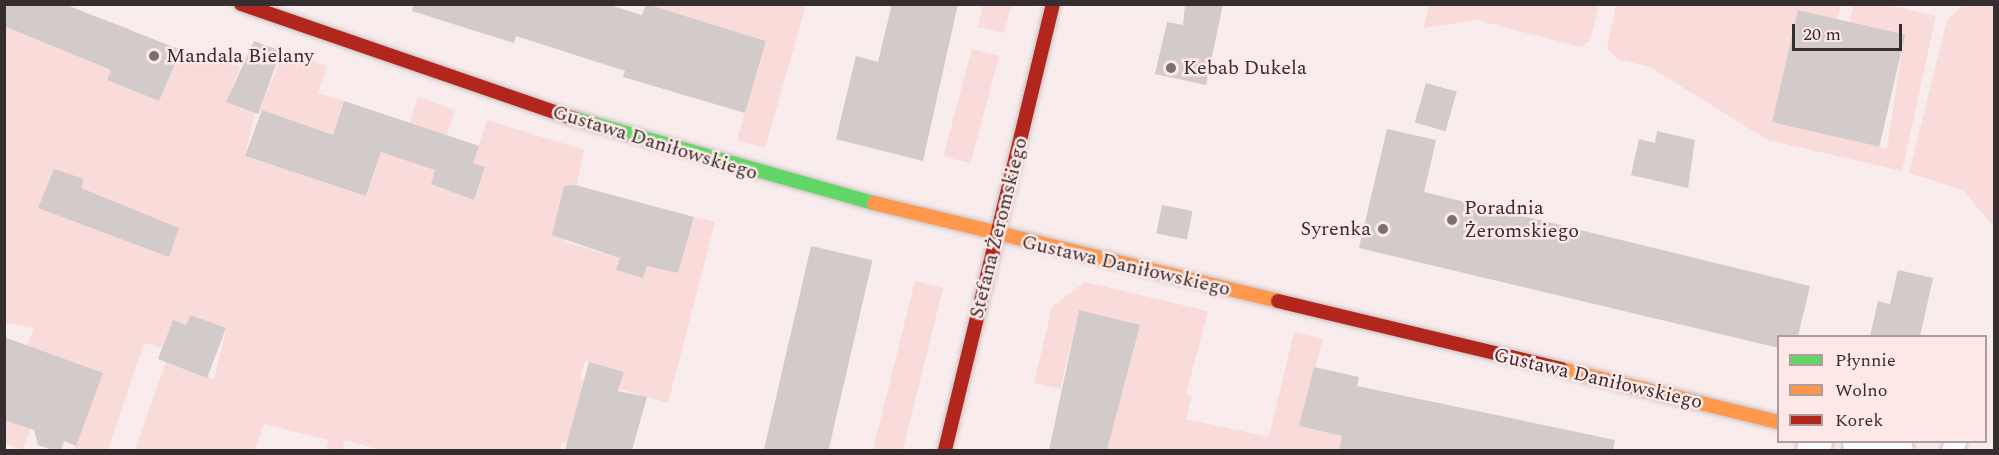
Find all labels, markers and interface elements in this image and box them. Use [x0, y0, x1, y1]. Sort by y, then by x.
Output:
scale bar [1795, 12, 1904, 50]
text: 20 m [1803, 21, 1841, 48]
place label: Mandala Bielany [166, 44, 314, 68]
marker: Mandala Bielany [147, 49, 161, 63]
place label: Kebab Dukela [1183, 56, 1307, 80]
marker: Kebab Dukela [1164, 61, 1178, 75]
street label: Gustawa Daniłowskiego [549, 100, 761, 186]
street label: Stefana Żeromskiego [965, 135, 1033, 321]
place label: Poradnia Żeromskiego [1464, 196, 1579, 243]
marker: Poradnia Żeromskiego [1445, 213, 1459, 227]
place label: Syrenka [1300, 217, 1371, 241]
marker: Syrenka [1376, 222, 1390, 236]
street label: Gustawa Daniłowskiego [1019, 230, 1233, 302]
legend [1777, 335, 1987, 443]
street label: Gustawa Daniłowskiego [1491, 343, 1705, 415]
text: Płynnie [1835, 347, 1896, 374]
text: Wolno [1835, 377, 1888, 404]
text: Korek [1835, 407, 1883, 434]

